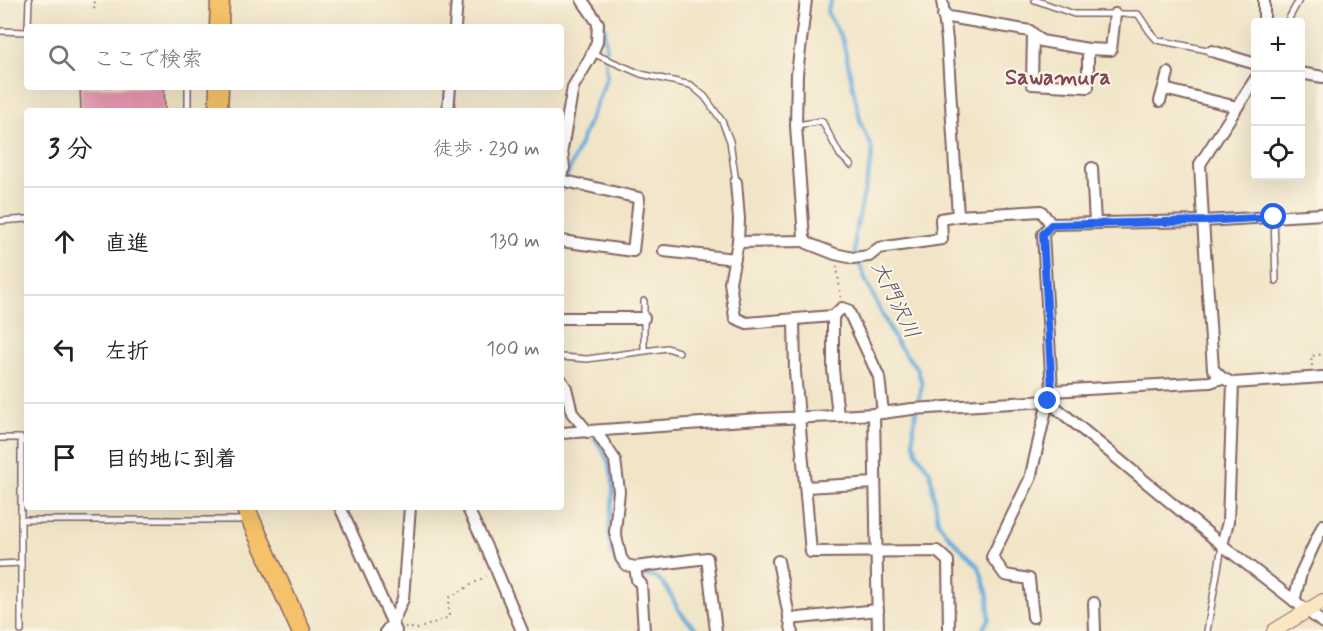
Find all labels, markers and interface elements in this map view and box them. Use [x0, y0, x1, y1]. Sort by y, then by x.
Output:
map controls [1251, 18, 1305, 180]
button: + [1251, 18, 1305, 72]
search box [24, 24, 564, 90]
icon: search [45, 41, 78, 74]
text: ここで検索 [93, 46, 203, 74]
district label: Sawamura [1005, 64, 1111, 92]
button: − [1251, 72, 1305, 126]
button: locate [1251, 126, 1305, 180]
text: 3 分 [48, 133, 93, 167]
text: 徒歩 · 230 m [433, 136, 540, 163]
route start [1260, 203, 1286, 229]
icon: ahead [48, 225, 81, 258]
text: 130 m [489, 228, 540, 255]
text: 直進 [105, 230, 149, 258]
water label: 大門沢川 [864, 256, 926, 344]
icon: left [48, 333, 81, 366]
text: 100 m [486, 336, 540, 363]
text: 左折 [105, 338, 149, 366]
route end [1034, 387, 1060, 413]
icon: arrive [48, 441, 81, 474]
text: 目的地に到着 [105, 446, 237, 474]

